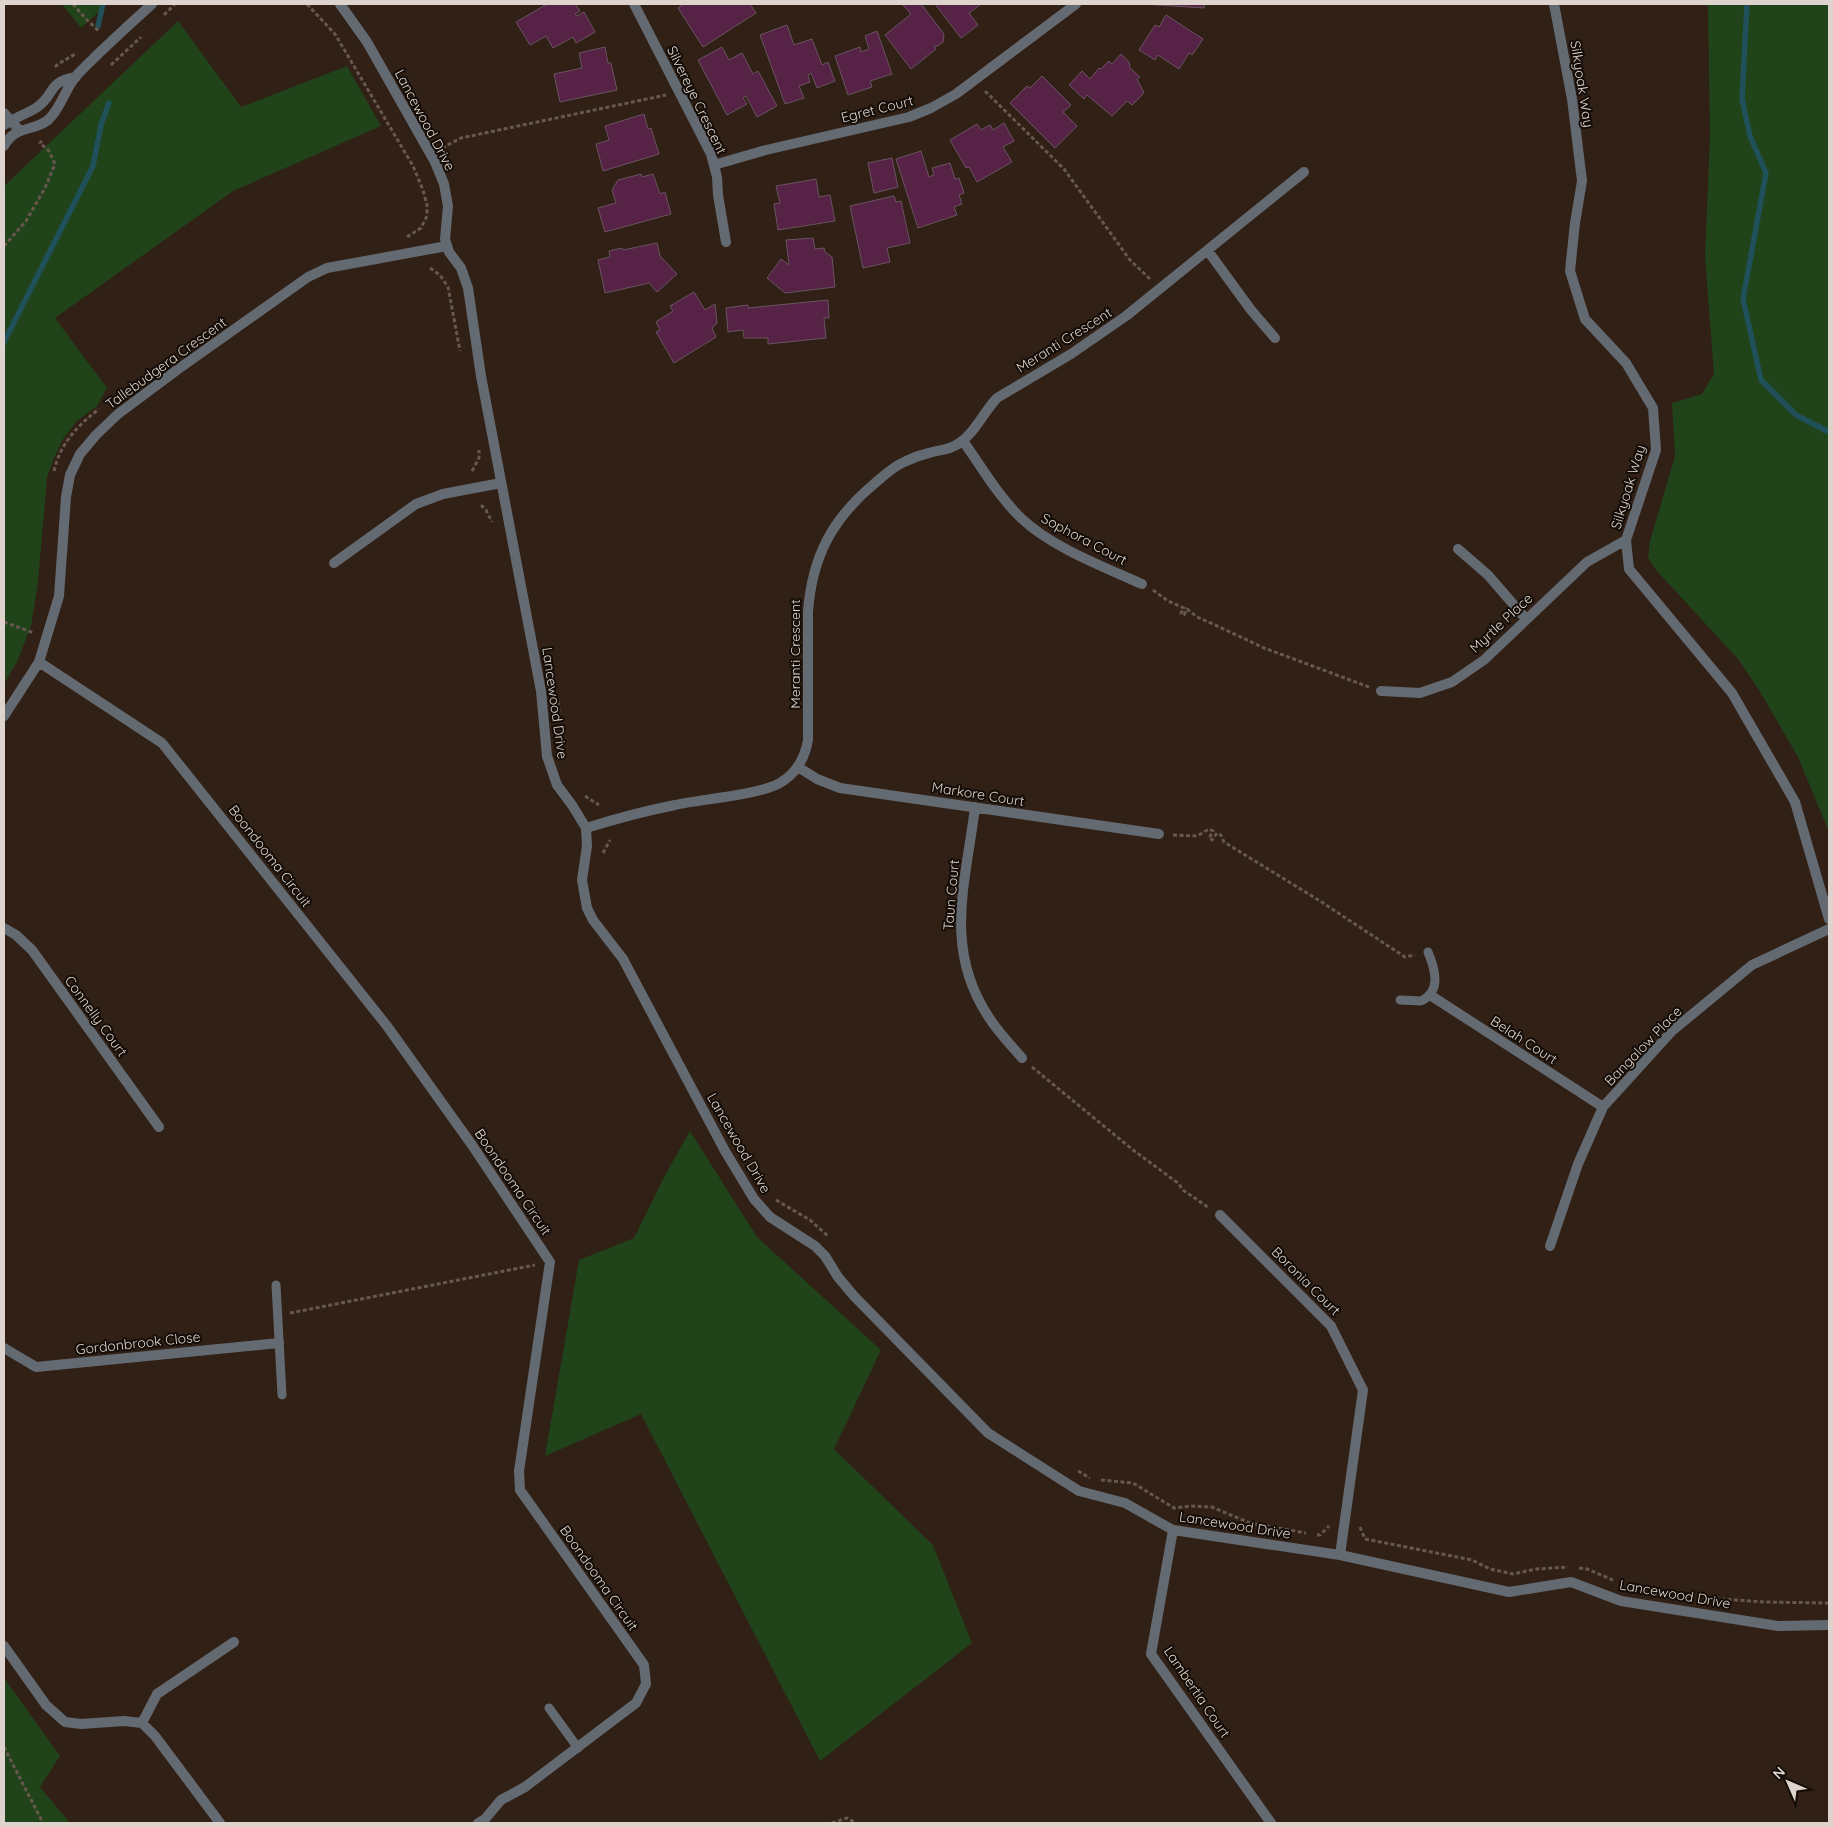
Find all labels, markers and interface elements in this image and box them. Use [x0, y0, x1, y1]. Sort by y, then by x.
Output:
street label: Silkyoak Way [1566, 39, 1598, 129]
street label: Silvereye Crescent [663, 43, 731, 157]
street label: Lancewood Drive [391, 66, 459, 174]
street label: Egret Court [839, 91, 915, 127]
street label: Meranti Crescent [1013, 303, 1115, 377]
street label: Tallebudgera Crescent [102, 313, 230, 413]
street label: Silkyoak Way [1607, 443, 1649, 531]
street label: Sophora Court [1038, 509, 1130, 569]
street label: Myrtle Place [1466, 589, 1536, 657]
street label: Meranti Crescent [786, 599, 804, 709]
street label: Lancewood Drive [538, 646, 572, 760]
street label: Markore Court [930, 778, 1026, 810]
street label: Boondooma Circuit [225, 801, 316, 911]
street label: Taun Court [939, 859, 963, 931]
street label: Connelly Court [61, 972, 131, 1060]
street label: Bangalow Place [1600, 1002, 1686, 1090]
street label: Belah Court [1487, 1012, 1561, 1068]
street label: Lancewood Drive [703, 1090, 775, 1196]
street label: Boondooma Circuit [471, 1125, 555, 1239]
street label: Boronia Court [1268, 1243, 1344, 1319]
street label: Gordonbrook Close [75, 1327, 201, 1358]
street label: Lancewood Drive [1178, 1507, 1292, 1543]
street label: Boondooma Circuit [556, 1522, 642, 1634]
street label: Lancewood Drive [1618, 1575, 1732, 1613]
street label: Lambertia Court [1160, 1643, 1234, 1741]
north arrow [1763, 1757, 1813, 1807]
text: N [1769, 1763, 1789, 1783]

